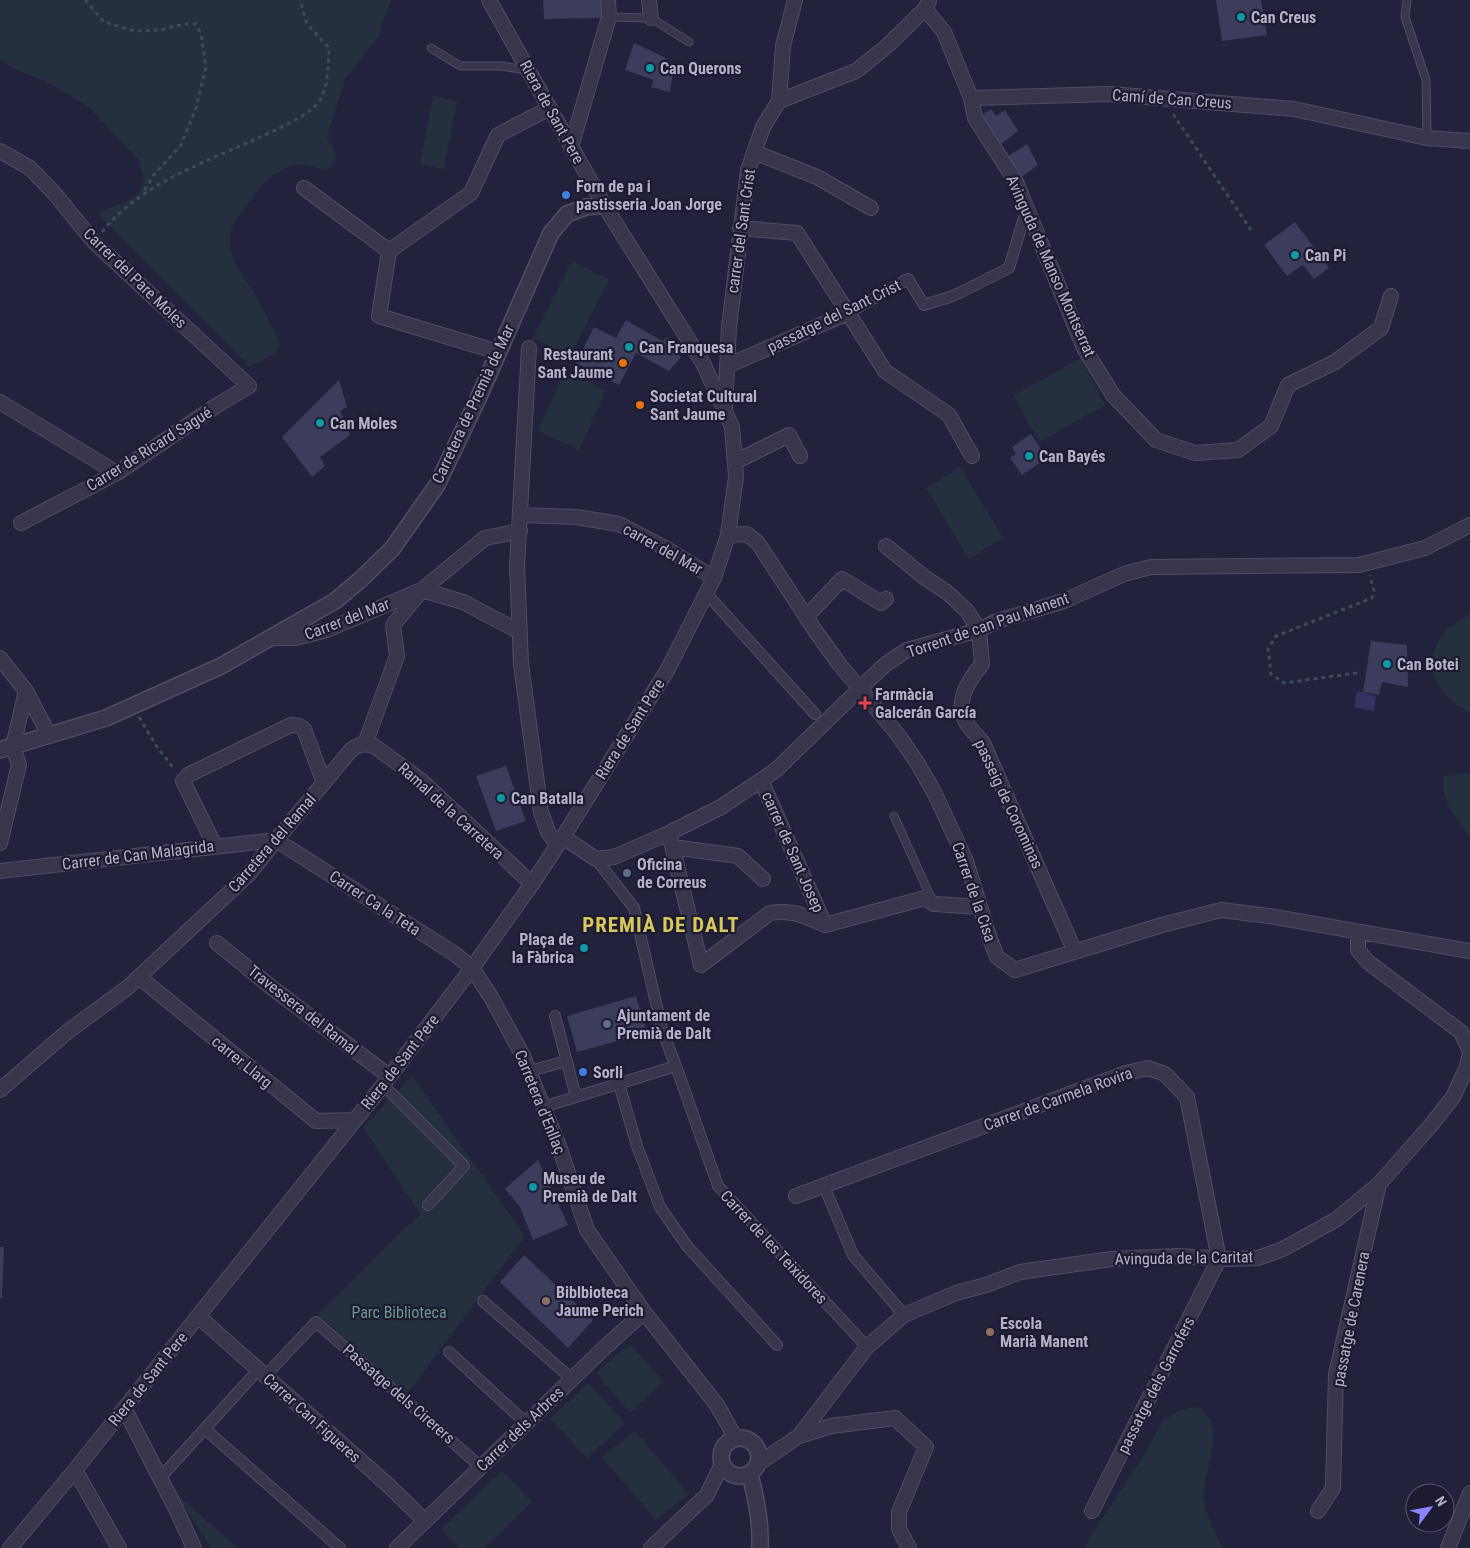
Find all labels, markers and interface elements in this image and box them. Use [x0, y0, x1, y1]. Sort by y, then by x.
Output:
place label: Can Creus [1251, 8, 1316, 27]
marker: Can Creus [1235, 11, 1247, 23]
street label: Riera de Sant Pere [516, 57, 588, 167]
place label: Can Querons [660, 59, 742, 78]
marker: Can Querons [644, 62, 656, 74]
street label: Camí de Can Creus [1112, 85, 1232, 113]
street label: carrer del Sant Crist [723, 167, 759, 294]
street label: Avinguda de Manso Montserrat [1002, 172, 1100, 360]
place label: Forn de pa i pastisseria Joan Jorge [576, 177, 722, 214]
marker: Forn de pa i pastisseria Joan Jorge [560, 189, 572, 201]
street label: Carrer del Pare Moles [79, 224, 191, 332]
place label: Can Pi [1305, 246, 1346, 265]
marker: Can Pi [1289, 249, 1301, 261]
street label: passatge del Sant Crist [764, 275, 904, 357]
street label: Carretera de Premià de Mar [428, 321, 518, 486]
place label: Can Franquesa [639, 338, 734, 357]
marker: Can Franquesa [623, 341, 635, 353]
place label: Restaurant Sant Jaume [538, 345, 613, 382]
marker: Restaurant Sant Jaume [617, 357, 629, 369]
place label: Societat Cultural Sant Jaume [650, 387, 757, 424]
marker: Societat Cultural Sant Jaume [634, 399, 646, 411]
street label: Carrer de Ricard Sagué [83, 403, 215, 495]
place label: Can Moles [330, 414, 397, 433]
marker: Can Moles [314, 417, 326, 429]
place label: Can Bayés [1039, 447, 1106, 466]
marker: Can Bayés [1023, 450, 1035, 462]
street label: carrer del Mar [620, 519, 706, 579]
street label: Torrent de can Pau Manent [905, 588, 1072, 662]
street label: Carrer del Mar [302, 594, 392, 644]
place label: Can Botei [1397, 655, 1459, 674]
marker: Can Botei [1381, 658, 1393, 670]
street label: Riera de Sant Pere [591, 675, 669, 783]
place label: Farmàcia Galcerán García [875, 685, 977, 722]
marker: Farmàcia Galcerán García [859, 697, 871, 709]
street label: passeig de Corominas [971, 736, 1047, 872]
street label: Ramal de la Carretera [394, 759, 508, 863]
place label: Can Batalla [511, 789, 584, 808]
street label: carrer de Sant Josep [758, 789, 828, 916]
street label: Carretera del Ramal [224, 790, 320, 896]
marker: Can Batalla [495, 792, 507, 804]
street label: Carrer de Can Malagrida [61, 836, 215, 874]
street label: Carrer de la Cisa [948, 840, 1000, 944]
place label: Oficina de Correus [637, 855, 707, 892]
street label: Carrer Ca la Teta [326, 866, 424, 940]
marker: Oficina de Correus [621, 867, 633, 879]
district label: PREMIÀ DE DALT [582, 913, 740, 937]
place label: Plaça de la Fàbrica [512, 930, 574, 967]
marker: Plaça de la Fàbrica [578, 942, 590, 954]
street label: Travessera del Ramal [244, 961, 362, 1059]
place label: Ajuntament de Premià de Dalt [617, 1006, 711, 1043]
street label: Riera de Sant Pere [357, 1011, 443, 1113]
marker: Ajuntament de Premià de Dalt [601, 1018, 613, 1030]
street label: carrer Llarg [208, 1032, 276, 1092]
street label: Carretera d'Enllaç [510, 1047, 570, 1157]
place label: Sorli [593, 1063, 623, 1082]
street label: Carrer de Carmela Rovira [981, 1063, 1135, 1135]
marker: Sorli [577, 1066, 589, 1078]
place label: Museu de Premià de Dalt [543, 1169, 637, 1206]
marker: Museu de Premià de Dalt [527, 1181, 539, 1193]
street label: Carrer de les Teixidores [717, 1186, 831, 1308]
street label: Avinguda de la Caritat [1115, 1247, 1254, 1269]
street label: passatge de Carenera [1329, 1250, 1373, 1388]
place label: Biblbioteca Jaume Perich [556, 1283, 644, 1320]
marker: Biblbioteca Jaume Perich [540, 1295, 552, 1307]
park label: Parc Biblioteca [351, 1303, 447, 1322]
street label: passatge dels Garrofers [1113, 1313, 1199, 1457]
place label: Escola Marià Manent [1000, 1314, 1088, 1351]
marker: Escola Marià Manent [984, 1326, 996, 1338]
street label: Riera de Sant Pere [104, 1328, 192, 1430]
street label: Passatge dels Cirerers [339, 1340, 459, 1448]
street label: Carrer Can Figueres [259, 1369, 365, 1467]
street label: Carrer dels Arbres [472, 1383, 568, 1475]
north arrow [1405, 1483, 1455, 1533]
text: N [1432, 1493, 1450, 1509]

